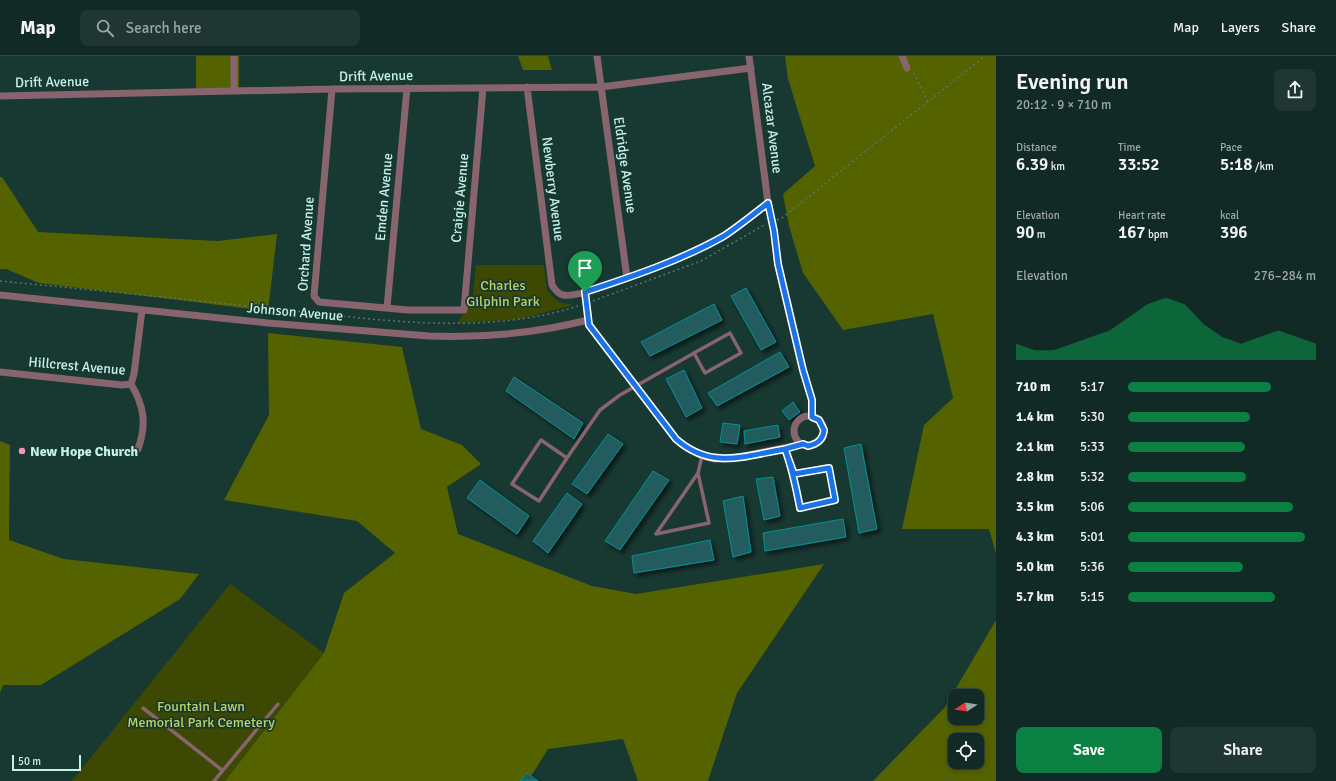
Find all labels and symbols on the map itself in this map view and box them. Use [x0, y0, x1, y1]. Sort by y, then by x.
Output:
street label: Drift Avenue [339, 67, 413, 85]
street label: Drift Avenue [15, 73, 89, 91]
street label: Alcazar Avenue [758, 82, 786, 174]
street label: Eldridge Avenue [610, 116, 640, 214]
street label: Newberry Avenue [538, 136, 568, 242]
street label: Emden Avenue [372, 152, 396, 242]
street label: Craigie Avenue [448, 153, 472, 243]
street label: Orchard Avenue [294, 196, 318, 292]
pin [568, 251, 602, 292]
park label: Charles Gilphin Park [466, 277, 540, 310]
street label: Johnson Avenue [246, 299, 344, 325]
street label: Hillcrest Avenue [28, 353, 126, 379]
place label: New Hope Church [30, 443, 139, 460]
marker: New Hope Church [17, 446, 27, 456]
north arrow [948, 689, 984, 725]
park label: Fountain Lawn Memorial Park Cemetery [127, 698, 275, 731]
scale bar [12, 753, 81, 772]

